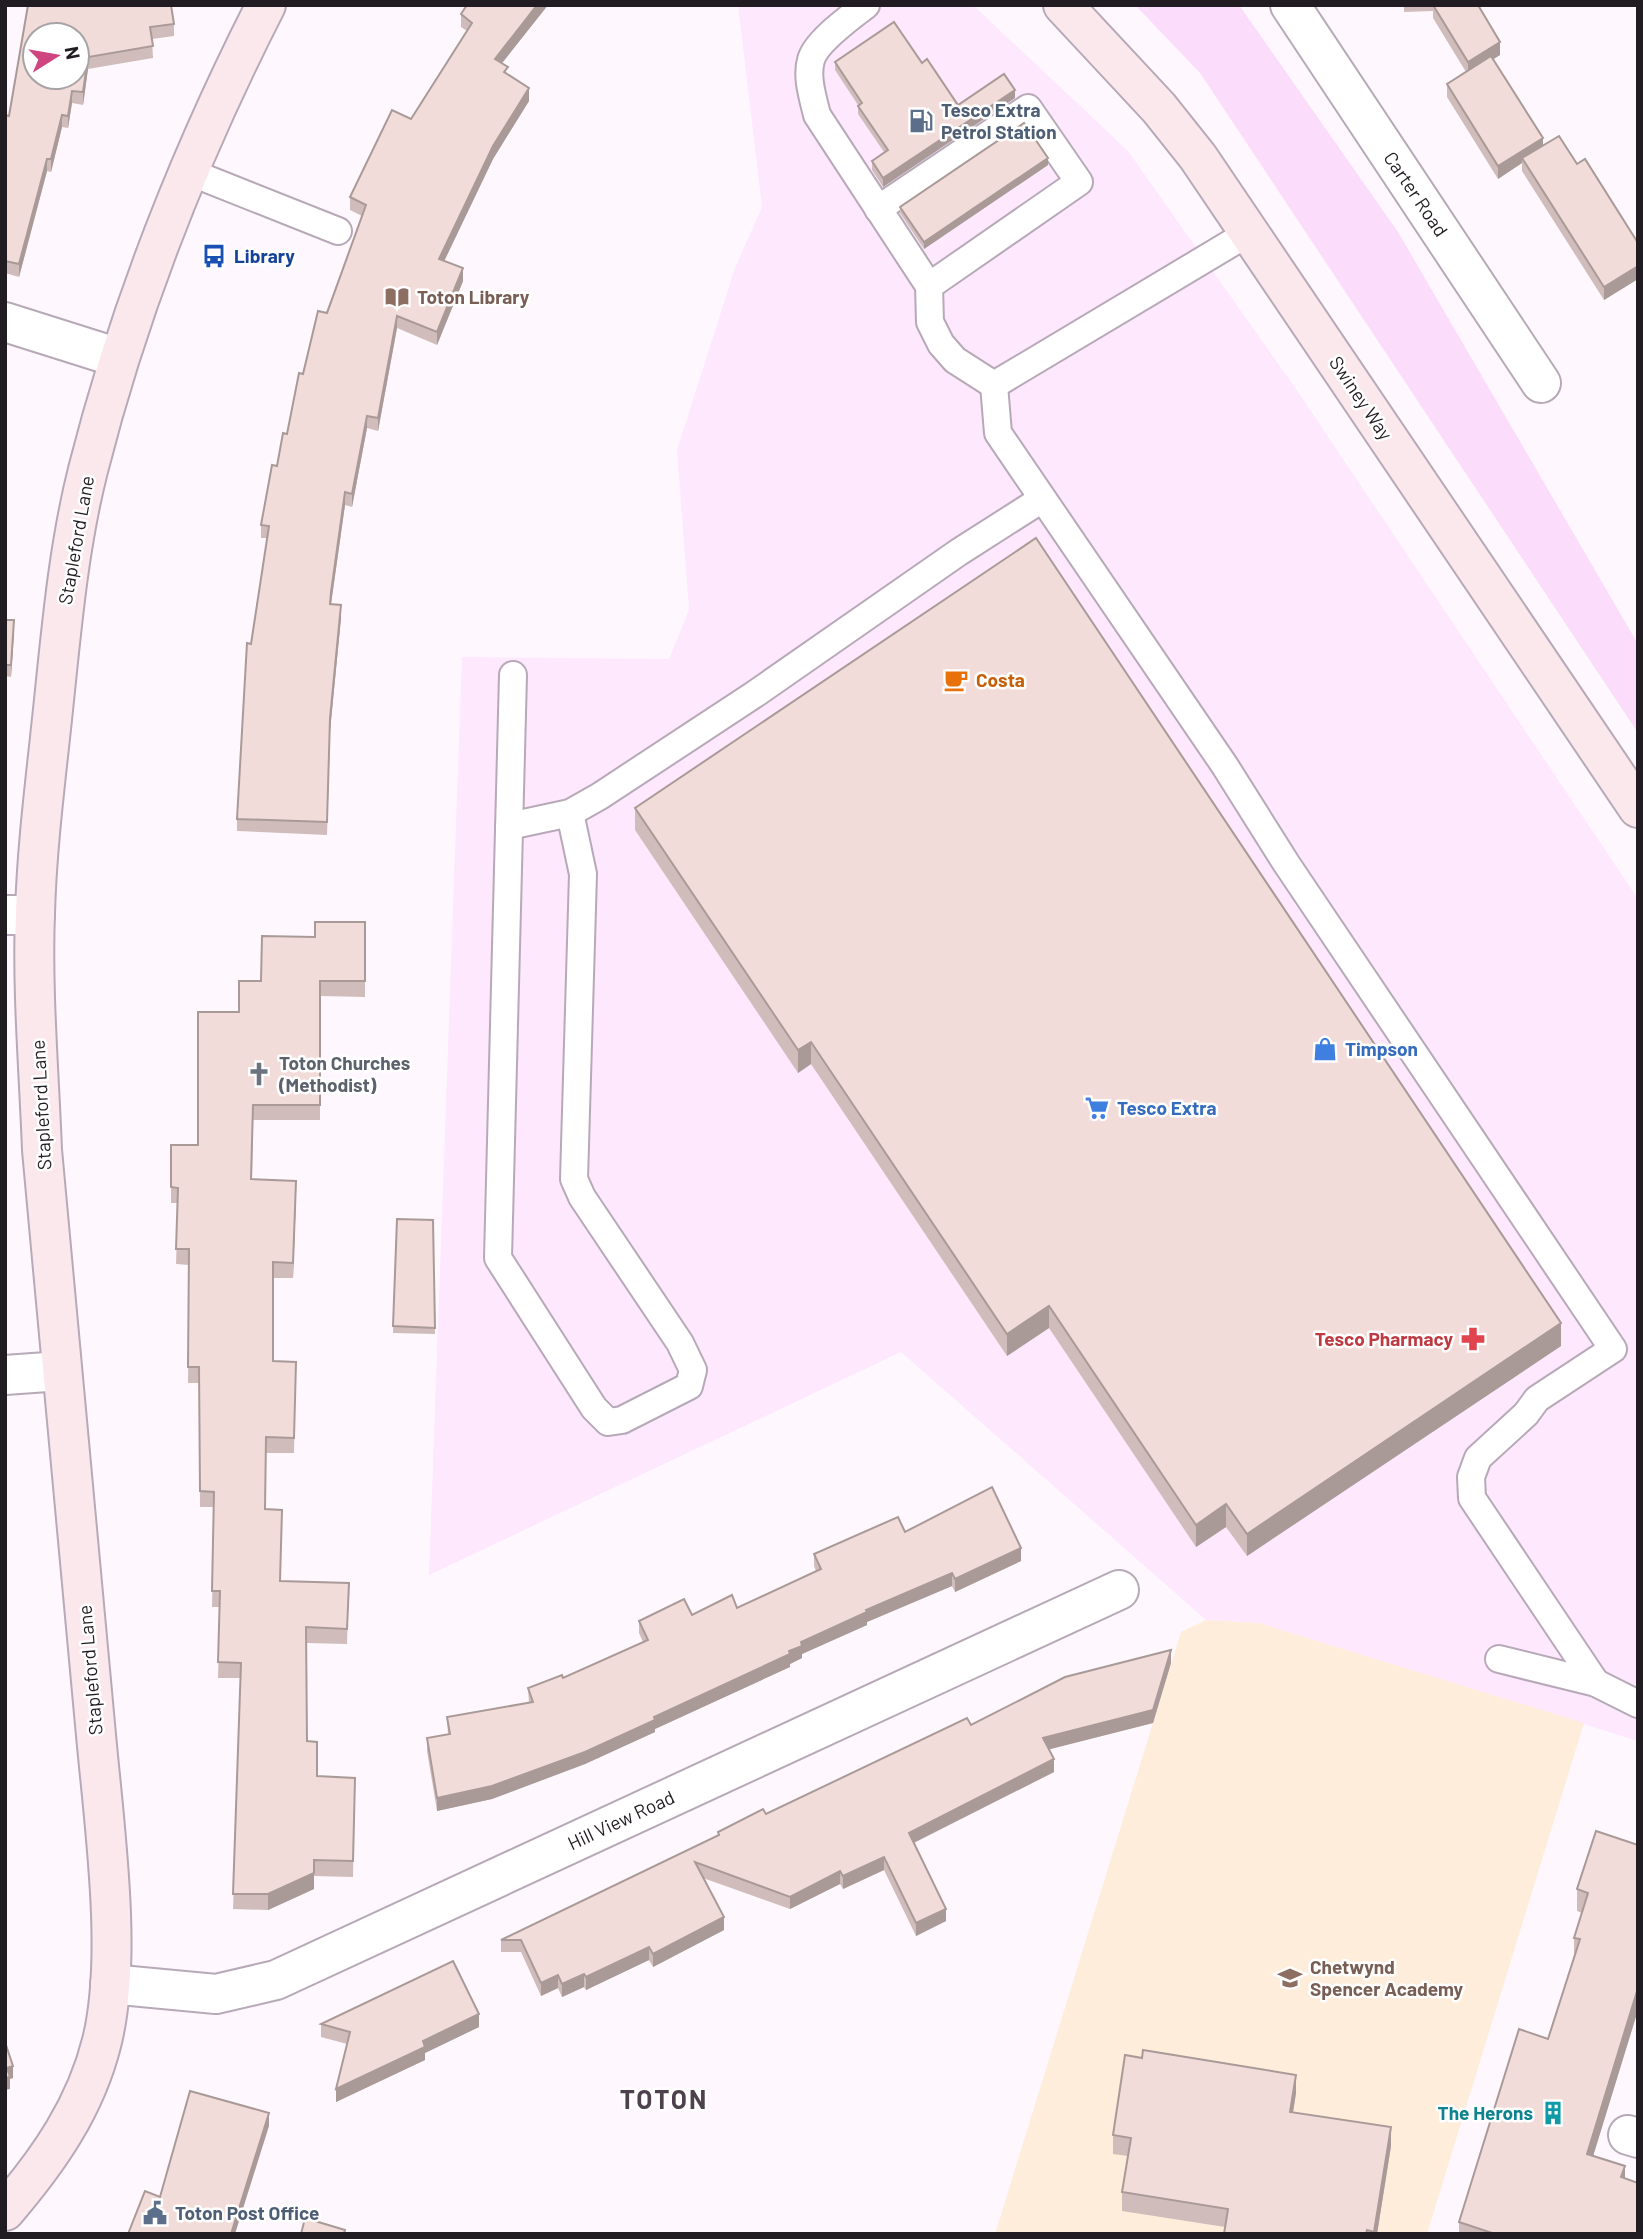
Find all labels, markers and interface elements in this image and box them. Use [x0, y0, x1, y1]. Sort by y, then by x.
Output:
north arrow [21, 21, 91, 91]
text: N [61, 44, 86, 61]
place label: Tesco Extra Petrol Station [941, 98, 1057, 143]
fuel station icon: Tesco Extra Petrol Station [907, 107, 935, 135]
street label: Carter Road [1380, 147, 1453, 241]
bus stop icon: Library [200, 242, 228, 270]
place label: Library [234, 244, 295, 267]
library icon: Toton Library [383, 283, 411, 311]
place label: Toton Library [417, 285, 530, 308]
street label: Swiney Way [1325, 351, 1398, 444]
street label: Stapleford Lane [53, 474, 98, 606]
cafe icon: Costa [942, 666, 970, 694]
place label: Costa [976, 668, 1025, 691]
shop icon: Timpson [1311, 1035, 1339, 1063]
place label: Timpson [1345, 1037, 1418, 1060]
street label: Stapleford Lane [26, 1039, 55, 1171]
place label: Toton Churches (Methodist) [278, 1051, 410, 1096]
church icon: Toton Churches (Methodist) [245, 1060, 273, 1088]
supermarket icon: Tesco Extra [1083, 1094, 1111, 1122]
place label: Tesco Extra [1117, 1096, 1217, 1119]
pharmacy icon: Tesco Pharmacy [1459, 1325, 1487, 1353]
place label: Tesco Pharmacy [1315, 1327, 1453, 1350]
street label: Stapleford Lane [72, 1604, 107, 1736]
street label: Hill View Road [564, 1785, 678, 1854]
place label: Chetwynd Spencer Academy [1310, 1955, 1464, 2000]
school or university icon: Chetwynd Spencer Academy [1276, 1964, 1304, 1992]
district label: TOTON [620, 2083, 708, 2114]
building icon: The Herons [1539, 2099, 1567, 2127]
place label: The Herons [1438, 2101, 1533, 2124]
public building icon: Toton Post Office [141, 2199, 169, 2227]
place label: Toton Post Office [175, 2201, 319, 2224]

